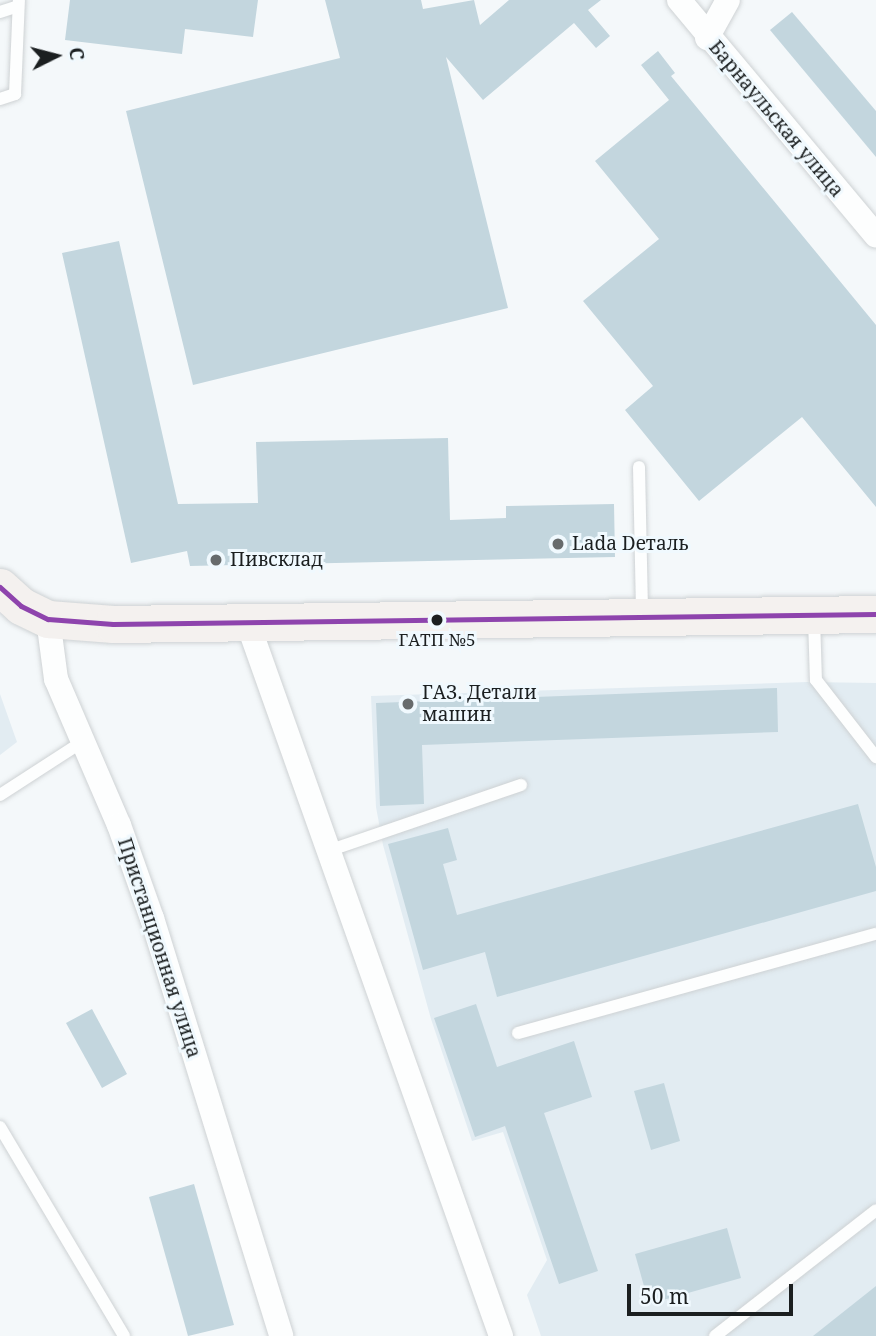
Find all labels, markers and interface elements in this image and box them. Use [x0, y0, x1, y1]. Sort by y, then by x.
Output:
north arrow [21, 21, 91, 91]
street label: Барнаульская улица [704, 36, 848, 202]
text: С [63, 46, 90, 61]
place label: Lada Dеталь [572, 533, 689, 555]
marker: Lada Dеталь [550, 536, 566, 552]
place label: Пивсклад [230, 549, 323, 571]
marker: Пивсклад [208, 552, 224, 568]
marker: ГАТП №5 [430, 613, 444, 627]
place label: ГАТП №5 [399, 630, 475, 650]
place label: ГАЗ. Детали машин [422, 682, 537, 726]
marker: ГАЗ. Детали машин [400, 696, 416, 712]
street label: Пристанционная улица [113, 835, 205, 1061]
scale bar [631, 1270, 797, 1314]
text: 50 m [640, 1282, 689, 1310]

